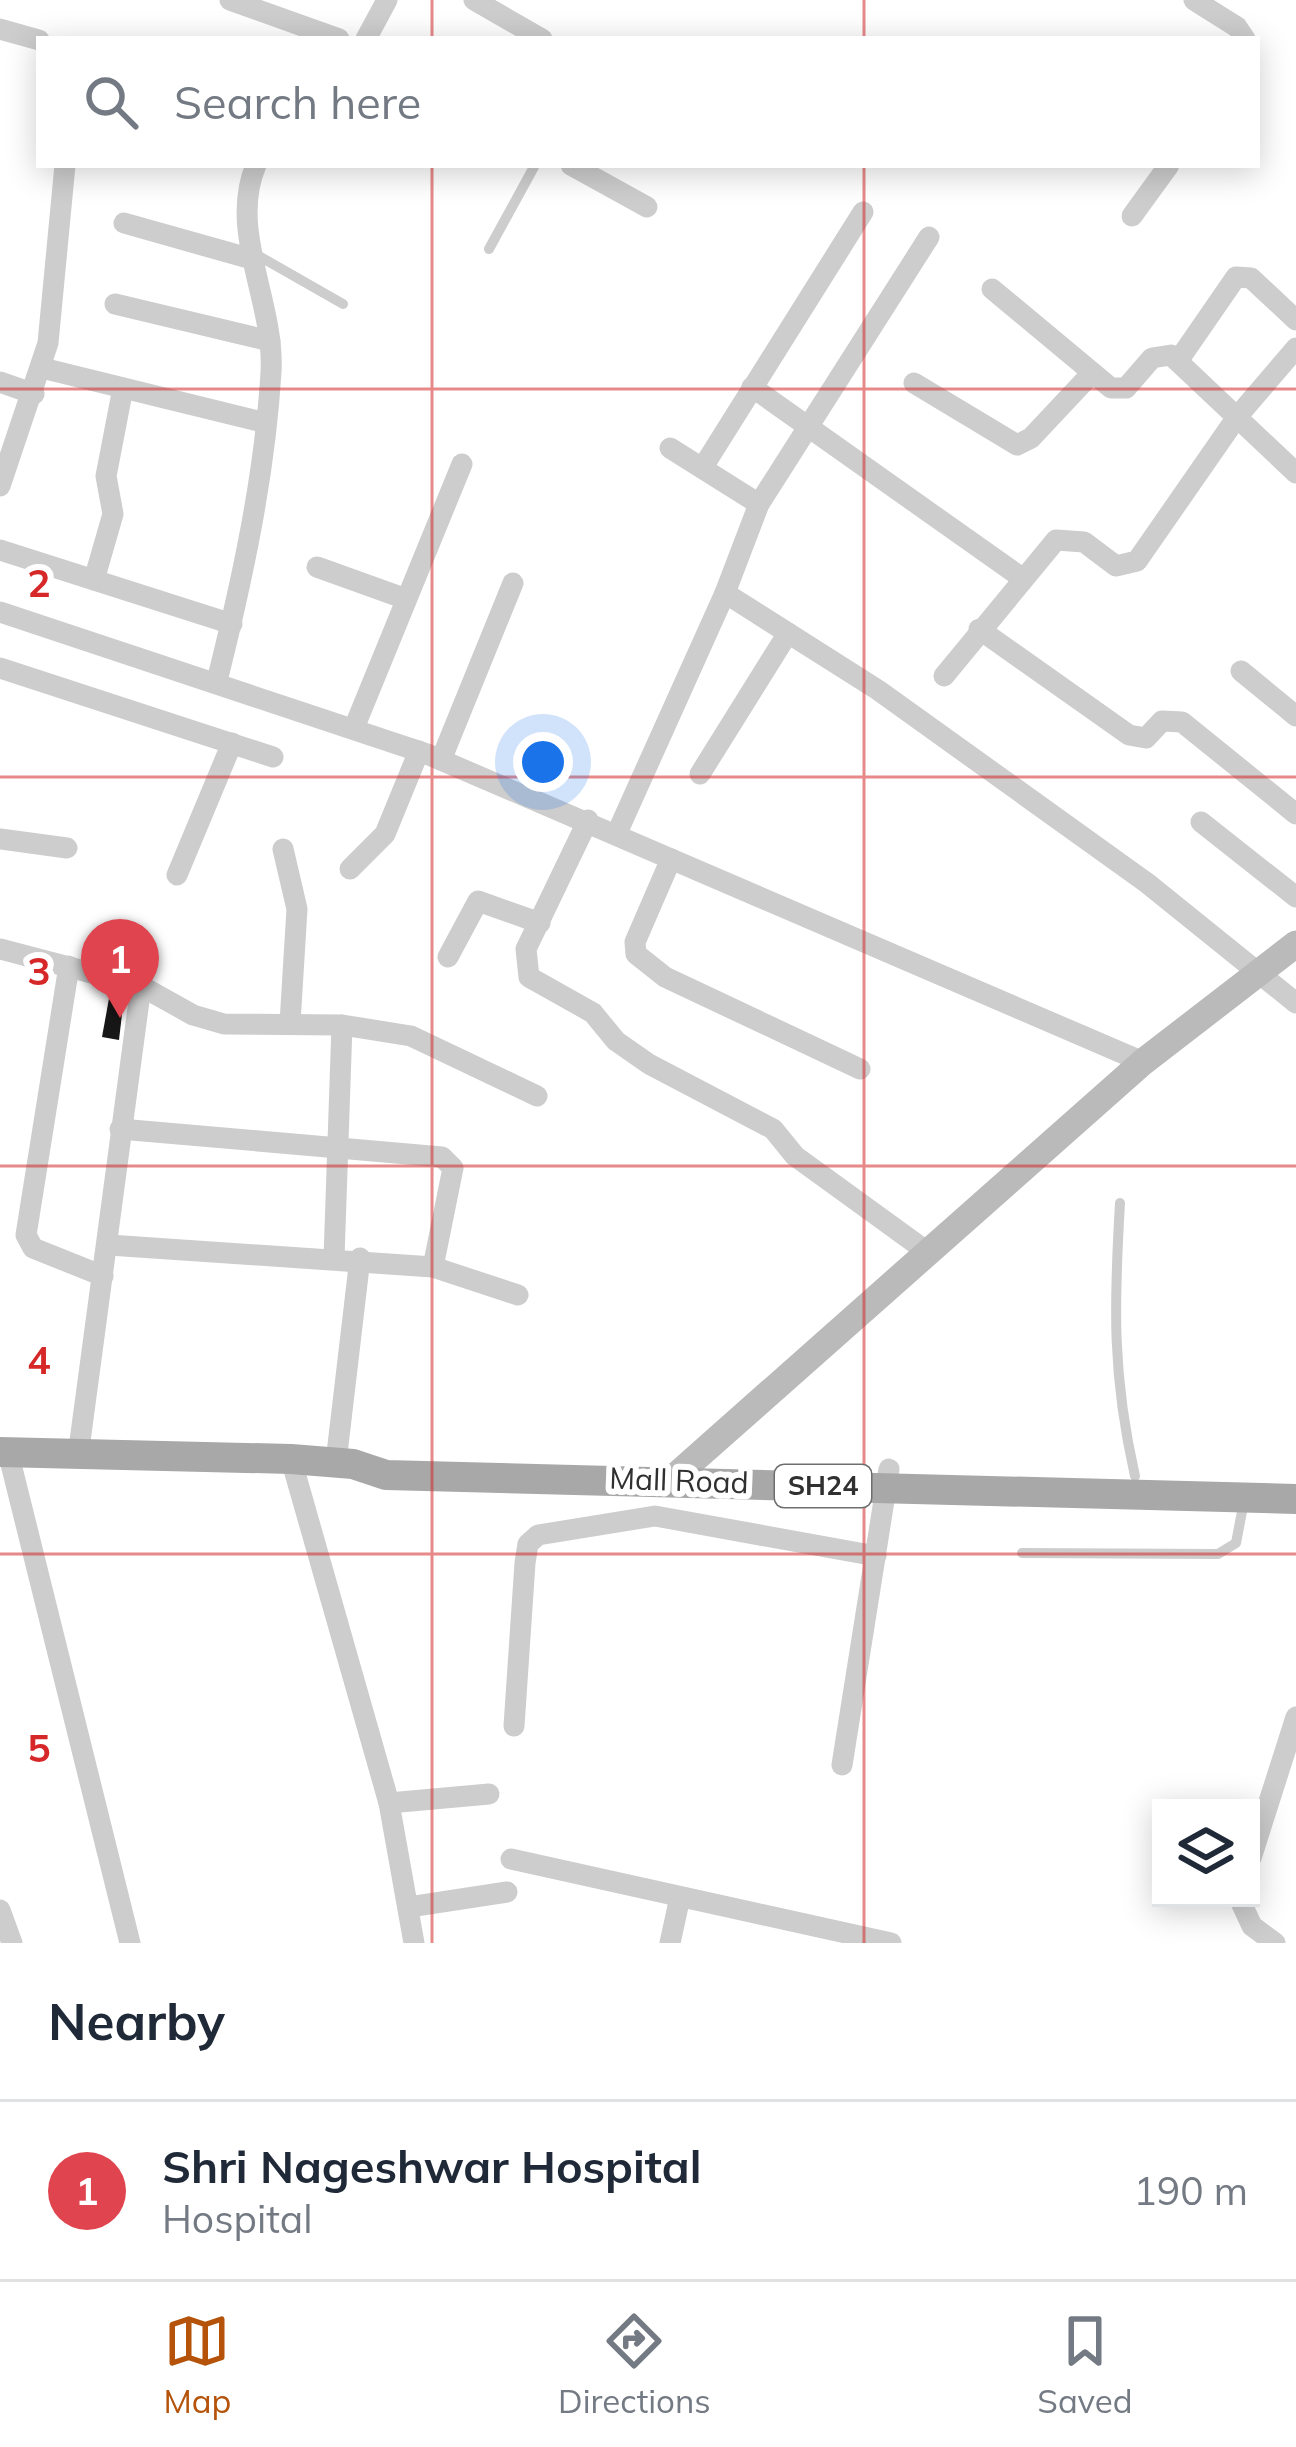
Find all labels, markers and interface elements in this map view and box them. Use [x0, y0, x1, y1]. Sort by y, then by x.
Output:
search box [36, 36, 1260, 168]
icon: search [78, 69, 144, 135]
text: Search here [174, 74, 421, 130]
text: 2 [27, 558, 51, 607]
your location [513, 732, 573, 792]
pin: 1 [81, 919, 159, 1018]
text: 3 [27, 946, 51, 995]
text: 4 [27, 1335, 51, 1384]
street label: Mall Road [609, 1459, 749, 1501]
road number: SH24 [775, 1465, 871, 1507]
text: 5 [27, 1723, 51, 1772]
map controls [1152, 1799, 1260, 1907]
button: layers [1152, 1799, 1260, 1907]
text: Nearby [48, 1989, 225, 2053]
text: Shri Nageshwar Hospital [162, 2138, 701, 2194]
text: 1 [75, 2166, 99, 2215]
text: 190 m [1133, 2166, 1248, 2215]
text: Hospital [162, 2194, 313, 2243]
tab: Map [163, 2308, 231, 2421]
tab: Directions [558, 2308, 711, 2421]
tab: Saved [1037, 2308, 1133, 2421]

